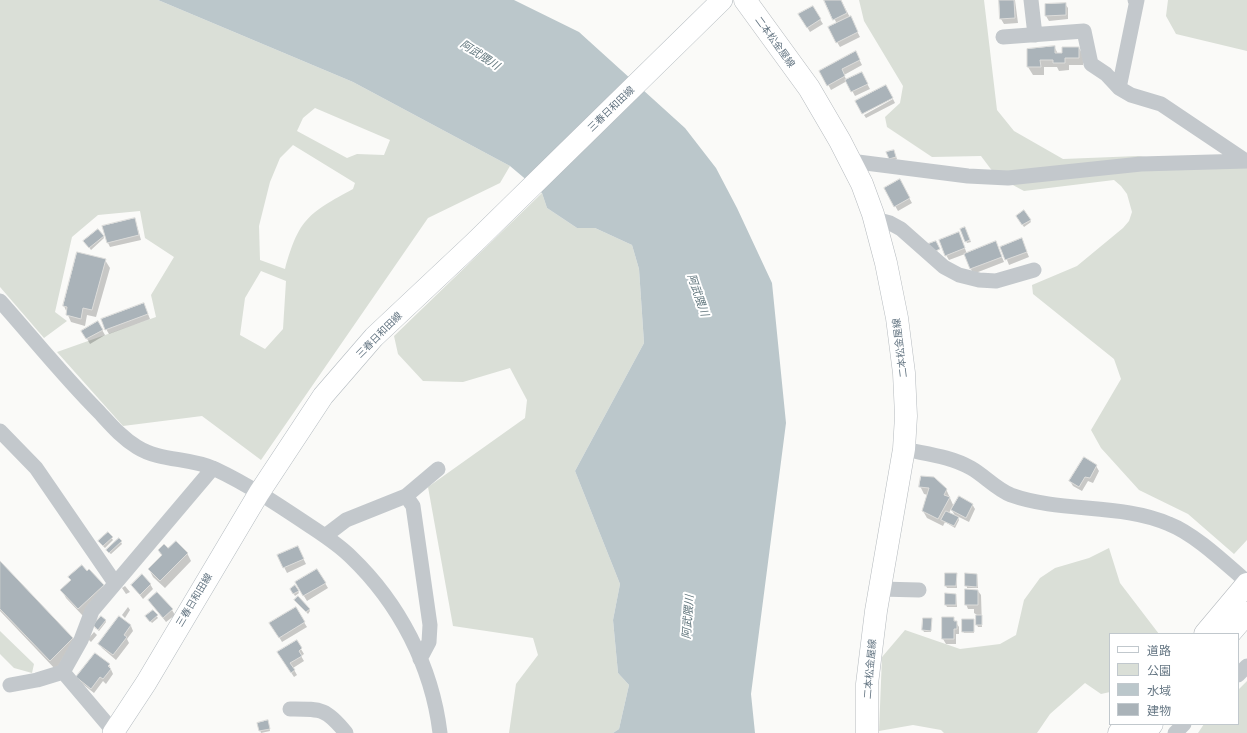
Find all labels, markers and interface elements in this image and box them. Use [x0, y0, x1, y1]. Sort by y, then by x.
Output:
street label: 二本松金屋線 [753, 14, 797, 70]
water label: 阿武隈川 [458, 37, 502, 73]
street label: 三春日和田線 [585, 84, 637, 134]
water label: 阿武隈川 [685, 272, 711, 318]
street label: 三春日和田線 [354, 310, 404, 360]
street label: 二本松金屋線 [890, 317, 910, 379]
street label: 三春日和田線 [173, 571, 215, 629]
water label: 阿武隈川 [680, 595, 696, 639]
legend [1109, 633, 1239, 725]
street label: 二本松金屋線 [861, 639, 879, 699]
text: 道路 [1147, 644, 1171, 657]
text: 公園 [1147, 664, 1171, 677]
text: 水域 [1147, 684, 1171, 697]
text: 建物 [1147, 704, 1171, 717]

